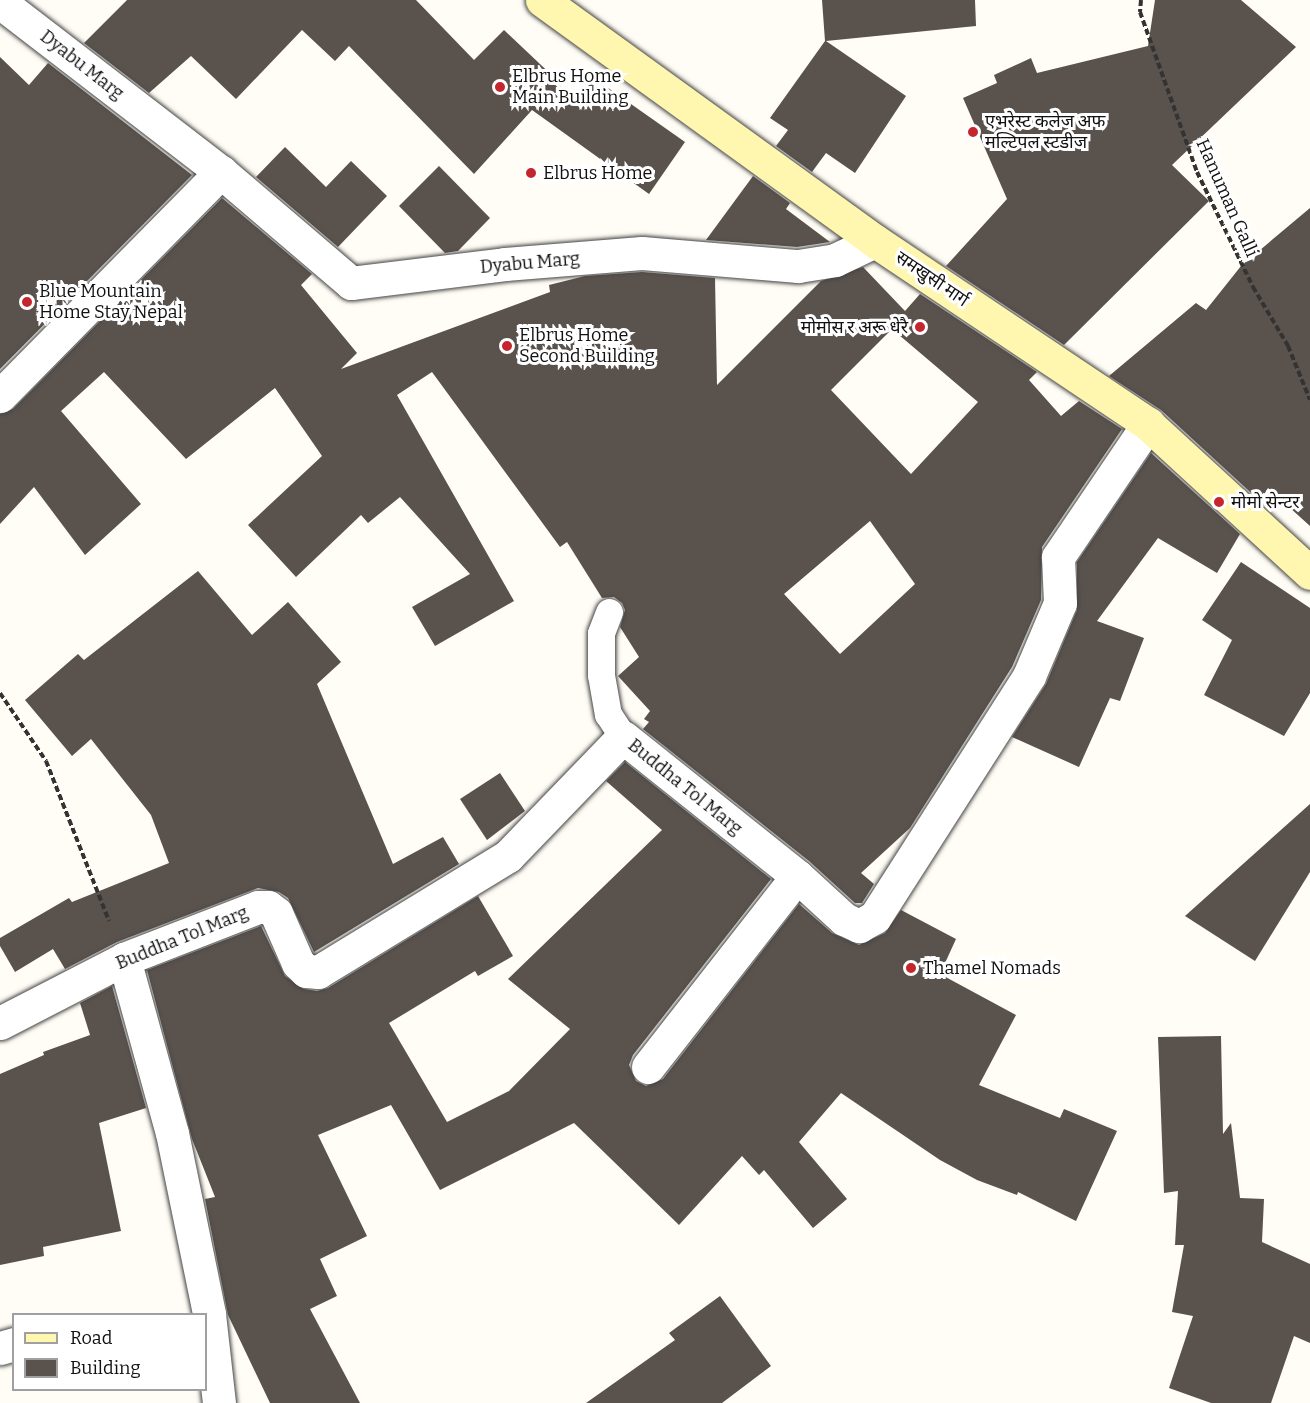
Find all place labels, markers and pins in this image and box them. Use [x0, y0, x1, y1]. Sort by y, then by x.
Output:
place label: Elbrus Home Main Building [512, 66, 628, 109]
marker: Elbrus Home Main Building [493, 80, 507, 94]
place label: एभरेस्ट कलेज अफ मल्टिपल स्टडीज [985, 111, 1105, 154]
marker: एभरेस्ट कलेज अफ मल्टिपल स्टडीज [966, 125, 980, 139]
place label: Elbrus Home [543, 162, 652, 184]
marker: Elbrus Home [524, 166, 538, 180]
place label: Blue Mountain Home Stay Nepal [39, 281, 183, 324]
marker: Blue Mountain Home Stay Nepal [20, 295, 34, 309]
place label: मोमोस र अरू धेरै [801, 316, 908, 338]
marker: मोमोस र अरू धेरै [913, 320, 927, 334]
place label: Elbrus Home Second Building [519, 325, 655, 368]
marker: Elbrus Home Second Building [500, 339, 514, 353]
place label: मोमो सेन्टर [1231, 491, 1300, 513]
marker: मोमो सेन्टर [1212, 495, 1226, 509]
place label: Thamel Nomads [923, 957, 1061, 979]
marker: Thamel Nomads [904, 961, 918, 975]

